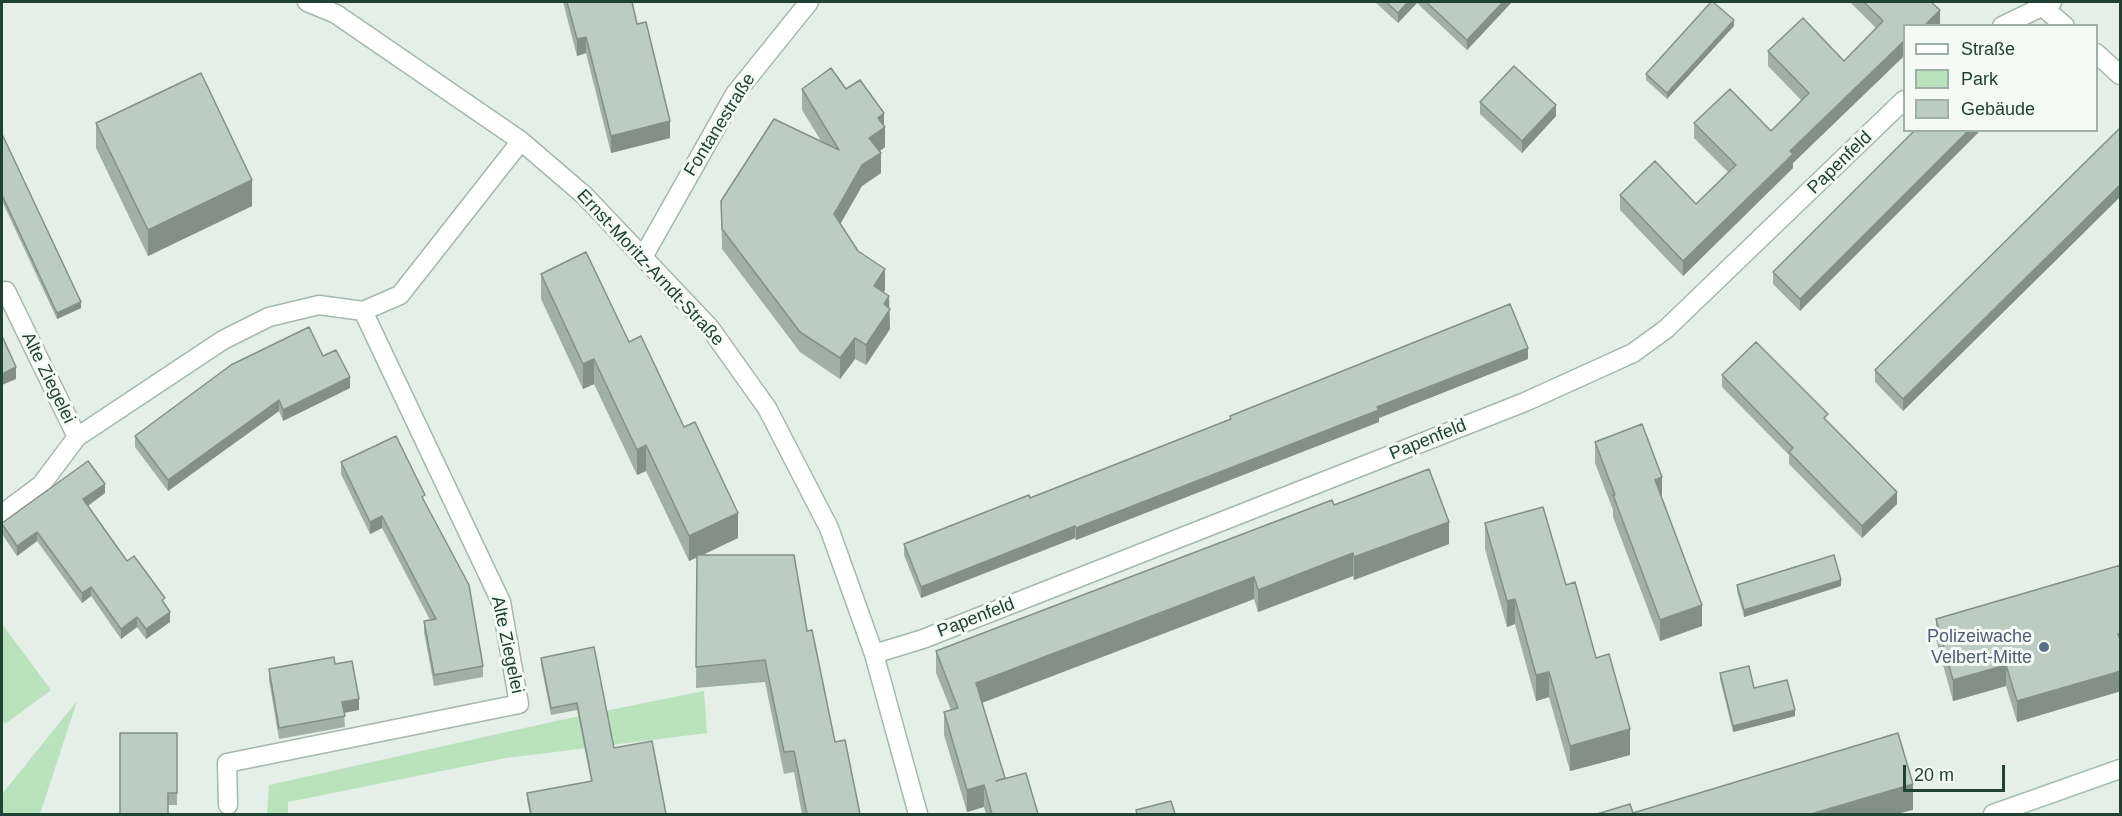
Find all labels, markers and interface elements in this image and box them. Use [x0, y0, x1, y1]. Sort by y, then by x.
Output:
legend [1903, 24, 2098, 132]
text: Straße [1961, 39, 2015, 59]
text: Park [1961, 69, 1998, 89]
street label: Fontanestraße [680, 70, 760, 180]
text: Gebäude [1961, 99, 2035, 119]
street label: Papenfeld [1803, 127, 1877, 199]
street label: Ernst-Moritz-Arndt-Straße [572, 185, 728, 351]
street label: Alte Ziegelei [17, 329, 79, 427]
street label: Papenfeld [1386, 415, 1470, 465]
street label: Papenfeld [934, 593, 1018, 643]
street label: Alte Ziegelei [486, 594, 528, 696]
place label: Polizeiwache Velbert-Mitte [1927, 626, 2032, 668]
marker: Polizeiwache Velbert-Mitte [2037, 640, 2051, 654]
scale bar [1906, 753, 2008, 791]
text: 20 m [1914, 765, 1954, 785]

